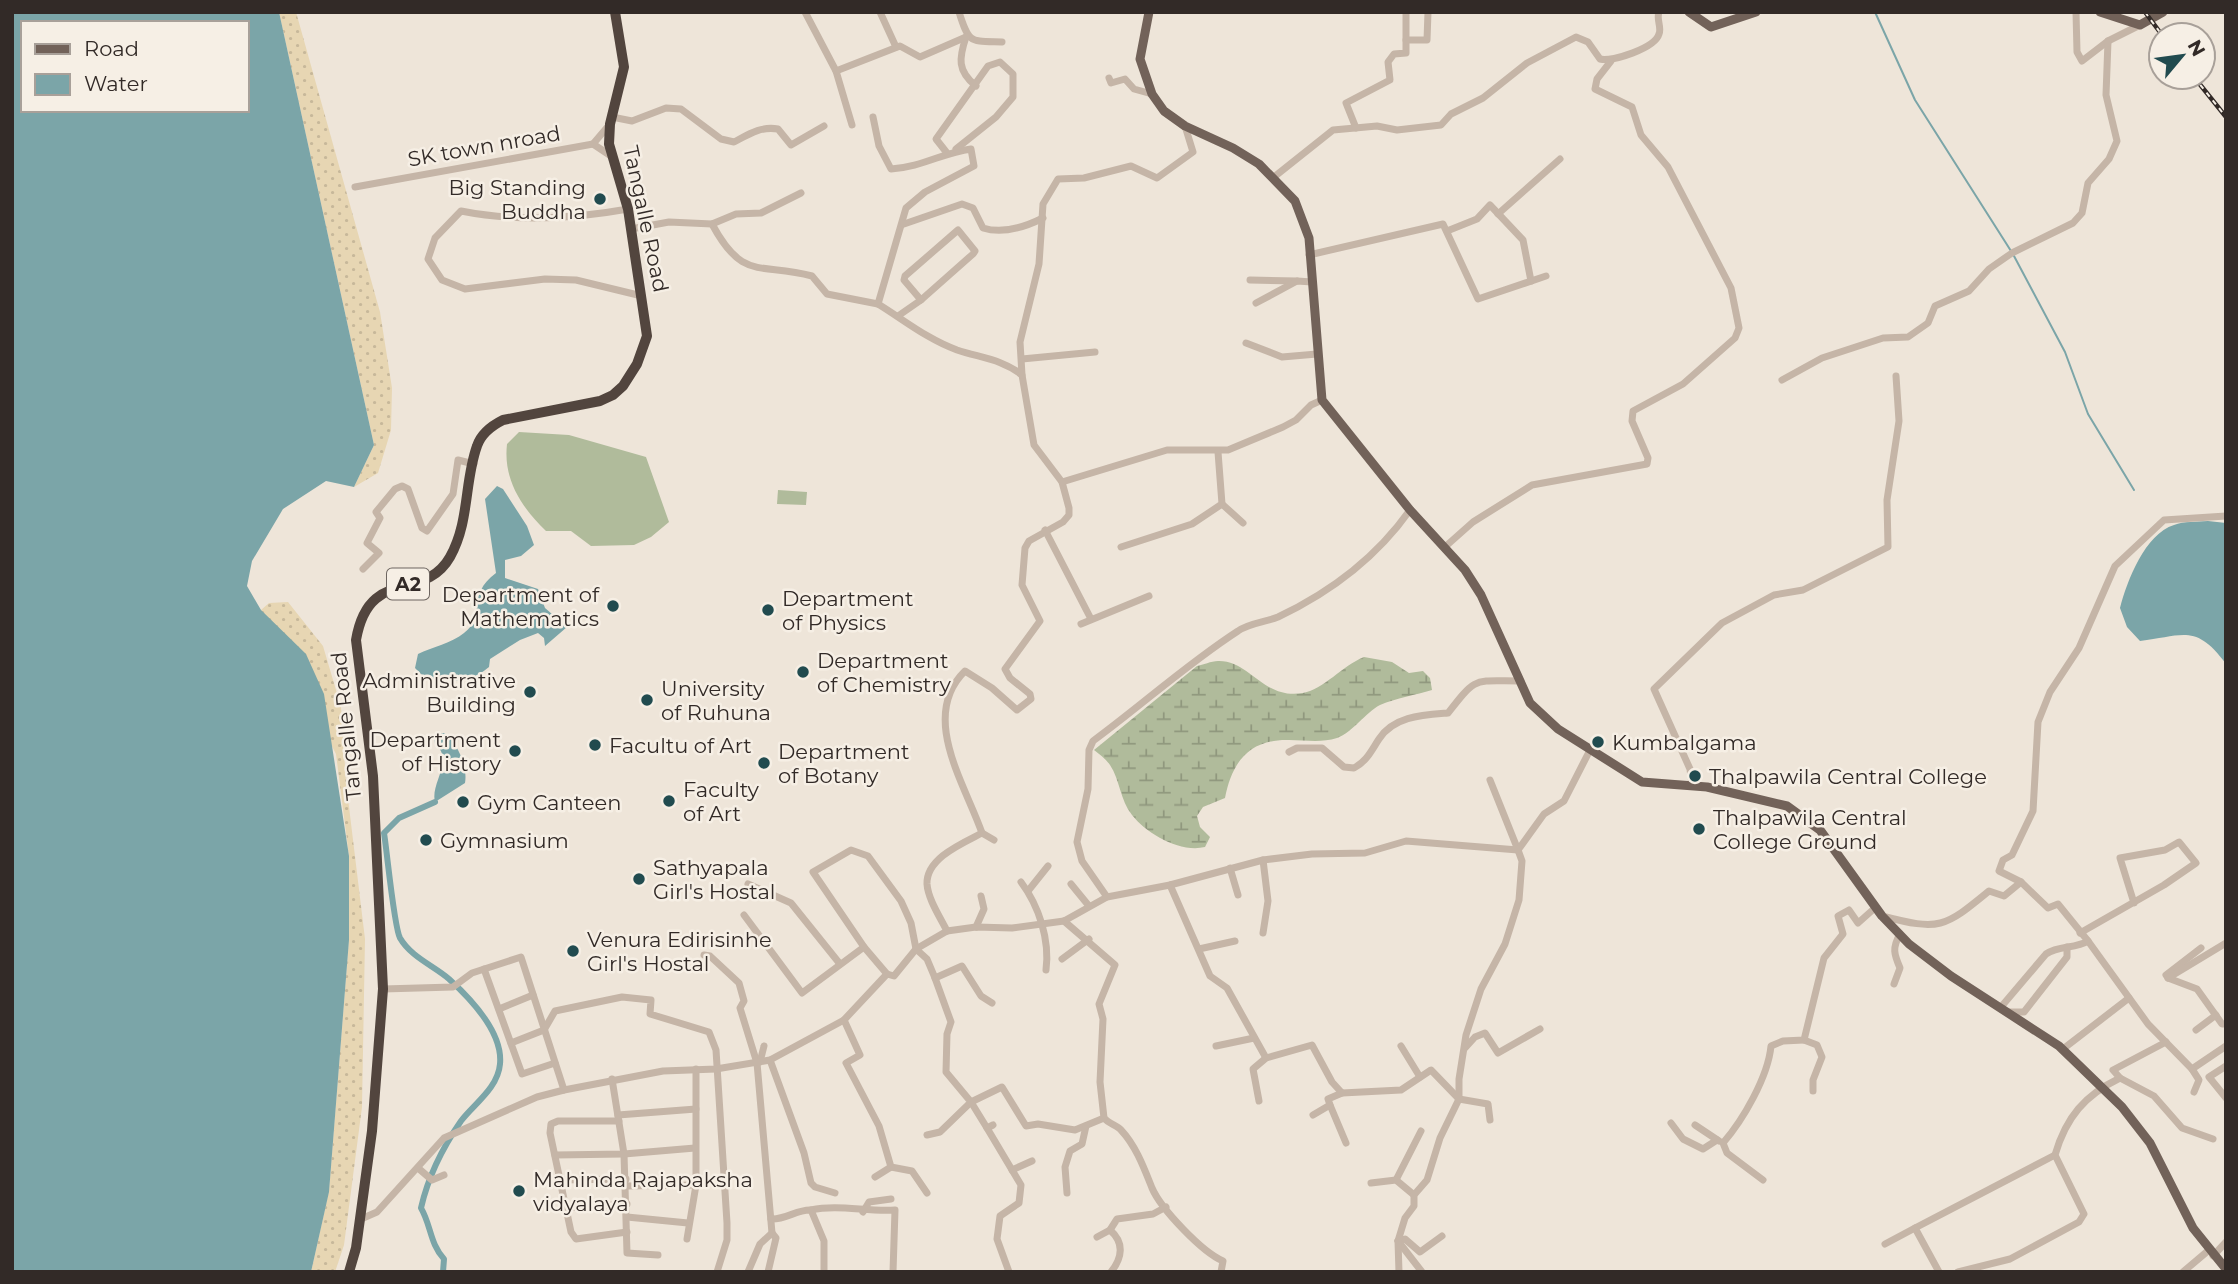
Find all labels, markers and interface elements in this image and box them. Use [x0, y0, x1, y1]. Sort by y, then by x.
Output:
legend [21, 21, 248, 112]
north arrow [2147, 21, 2217, 91]
text: Road [84, 36, 139, 61]
text: N [2183, 36, 2210, 60]
text: Water [84, 71, 148, 96]
street label: SK town nroad [406, 120, 562, 172]
street label: Tangalle Road [618, 143, 674, 295]
place label: Big Standing Buddha [449, 175, 586, 224]
marker: Big Standing Buddha [592, 191, 608, 207]
road number: A2 [387, 568, 429, 600]
place label: Department of Mathematics [442, 582, 600, 631]
place label: Department of Physics [782, 586, 914, 635]
marker: Department of Mathematics [605, 598, 621, 614]
marker: Department of Physics [760, 602, 776, 618]
place label: Department of Chemistry [817, 648, 952, 697]
street label: Tangalle Road [326, 651, 366, 801]
marker: Department of Chemistry [795, 664, 811, 680]
place label: Administrative Building [362, 668, 516, 717]
place label: University of Ruhuna [661, 676, 771, 725]
marker: Administrative Building [522, 684, 538, 700]
marker: University of Ruhuna [639, 692, 655, 708]
place label: Department of History [369, 727, 502, 776]
place label: Kumbalgama [1612, 730, 1757, 755]
place label: Facultu of Art [609, 733, 752, 758]
marker: Kumbalgama [1590, 734, 1606, 750]
marker: Facultu of Art [587, 737, 603, 753]
place label: Department of Botany [778, 739, 910, 788]
marker: Department of History [507, 743, 523, 759]
marker: Department of Botany [756, 755, 772, 771]
place label: Thalpawila Central College [1709, 764, 1987, 789]
marker: Thalpawila Central College [1687, 768, 1703, 784]
place label: Faculty of Art [683, 777, 759, 826]
place label: Gym Canteen [477, 790, 621, 815]
marker: Faculty of Art [661, 793, 677, 809]
marker: Gym Canteen [455, 794, 471, 810]
place label: Thalpawila Central College Ground [1713, 805, 1907, 854]
marker: Thalpawila Central College Ground [1691, 821, 1707, 837]
place label: Gymnasium [440, 828, 569, 853]
marker: Gymnasium [418, 832, 434, 848]
place label: Sathyapala Girl's Hostal [653, 855, 775, 904]
marker: Sathyapala Girl's Hostal [631, 871, 647, 887]
place label: Venura Edirisinhe Girl's Hostal [587, 927, 772, 976]
marker: Venura Edirisinhe Girl's Hostal [565, 943, 581, 959]
place label: Mahinda Rajapaksha vidyalaya [533, 1167, 753, 1216]
marker: Mahinda Rajapaksha vidyalaya [511, 1183, 527, 1199]

